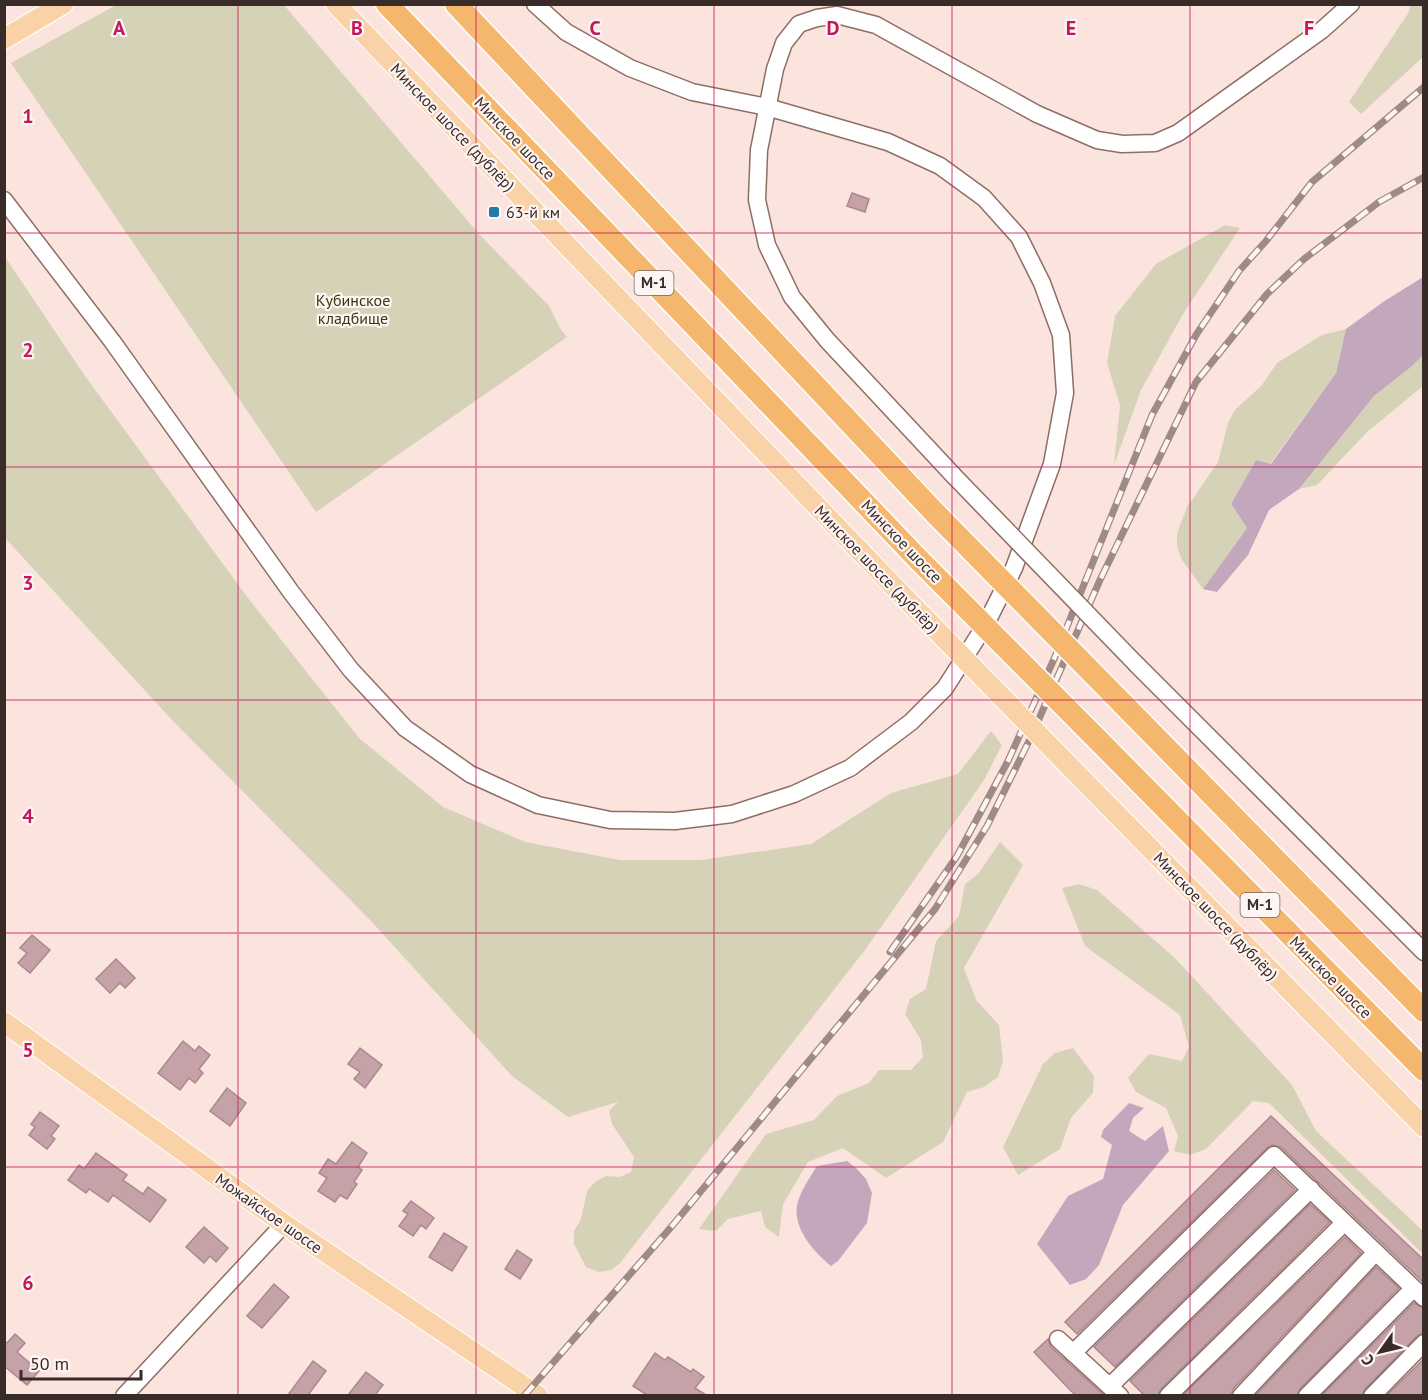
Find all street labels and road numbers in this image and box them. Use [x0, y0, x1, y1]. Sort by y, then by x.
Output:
street label: Минское шоссе (дублёр) [387, 59, 519, 195]
street label: Минское шоссе [471, 93, 559, 183]
road number: М-1 [634, 271, 674, 295]
street label: Минское шоссе [857, 495, 947, 587]
street label: Минское шоссе (дублёр) [811, 501, 943, 637]
street label: Минское шоссе (дублёр) [1150, 848, 1282, 984]
road number: М-1 [1240, 893, 1280, 917]
street label: Минское шоссе [1286, 932, 1376, 1022]
street label: Можайское шоссе [212, 1169, 326, 1257]

